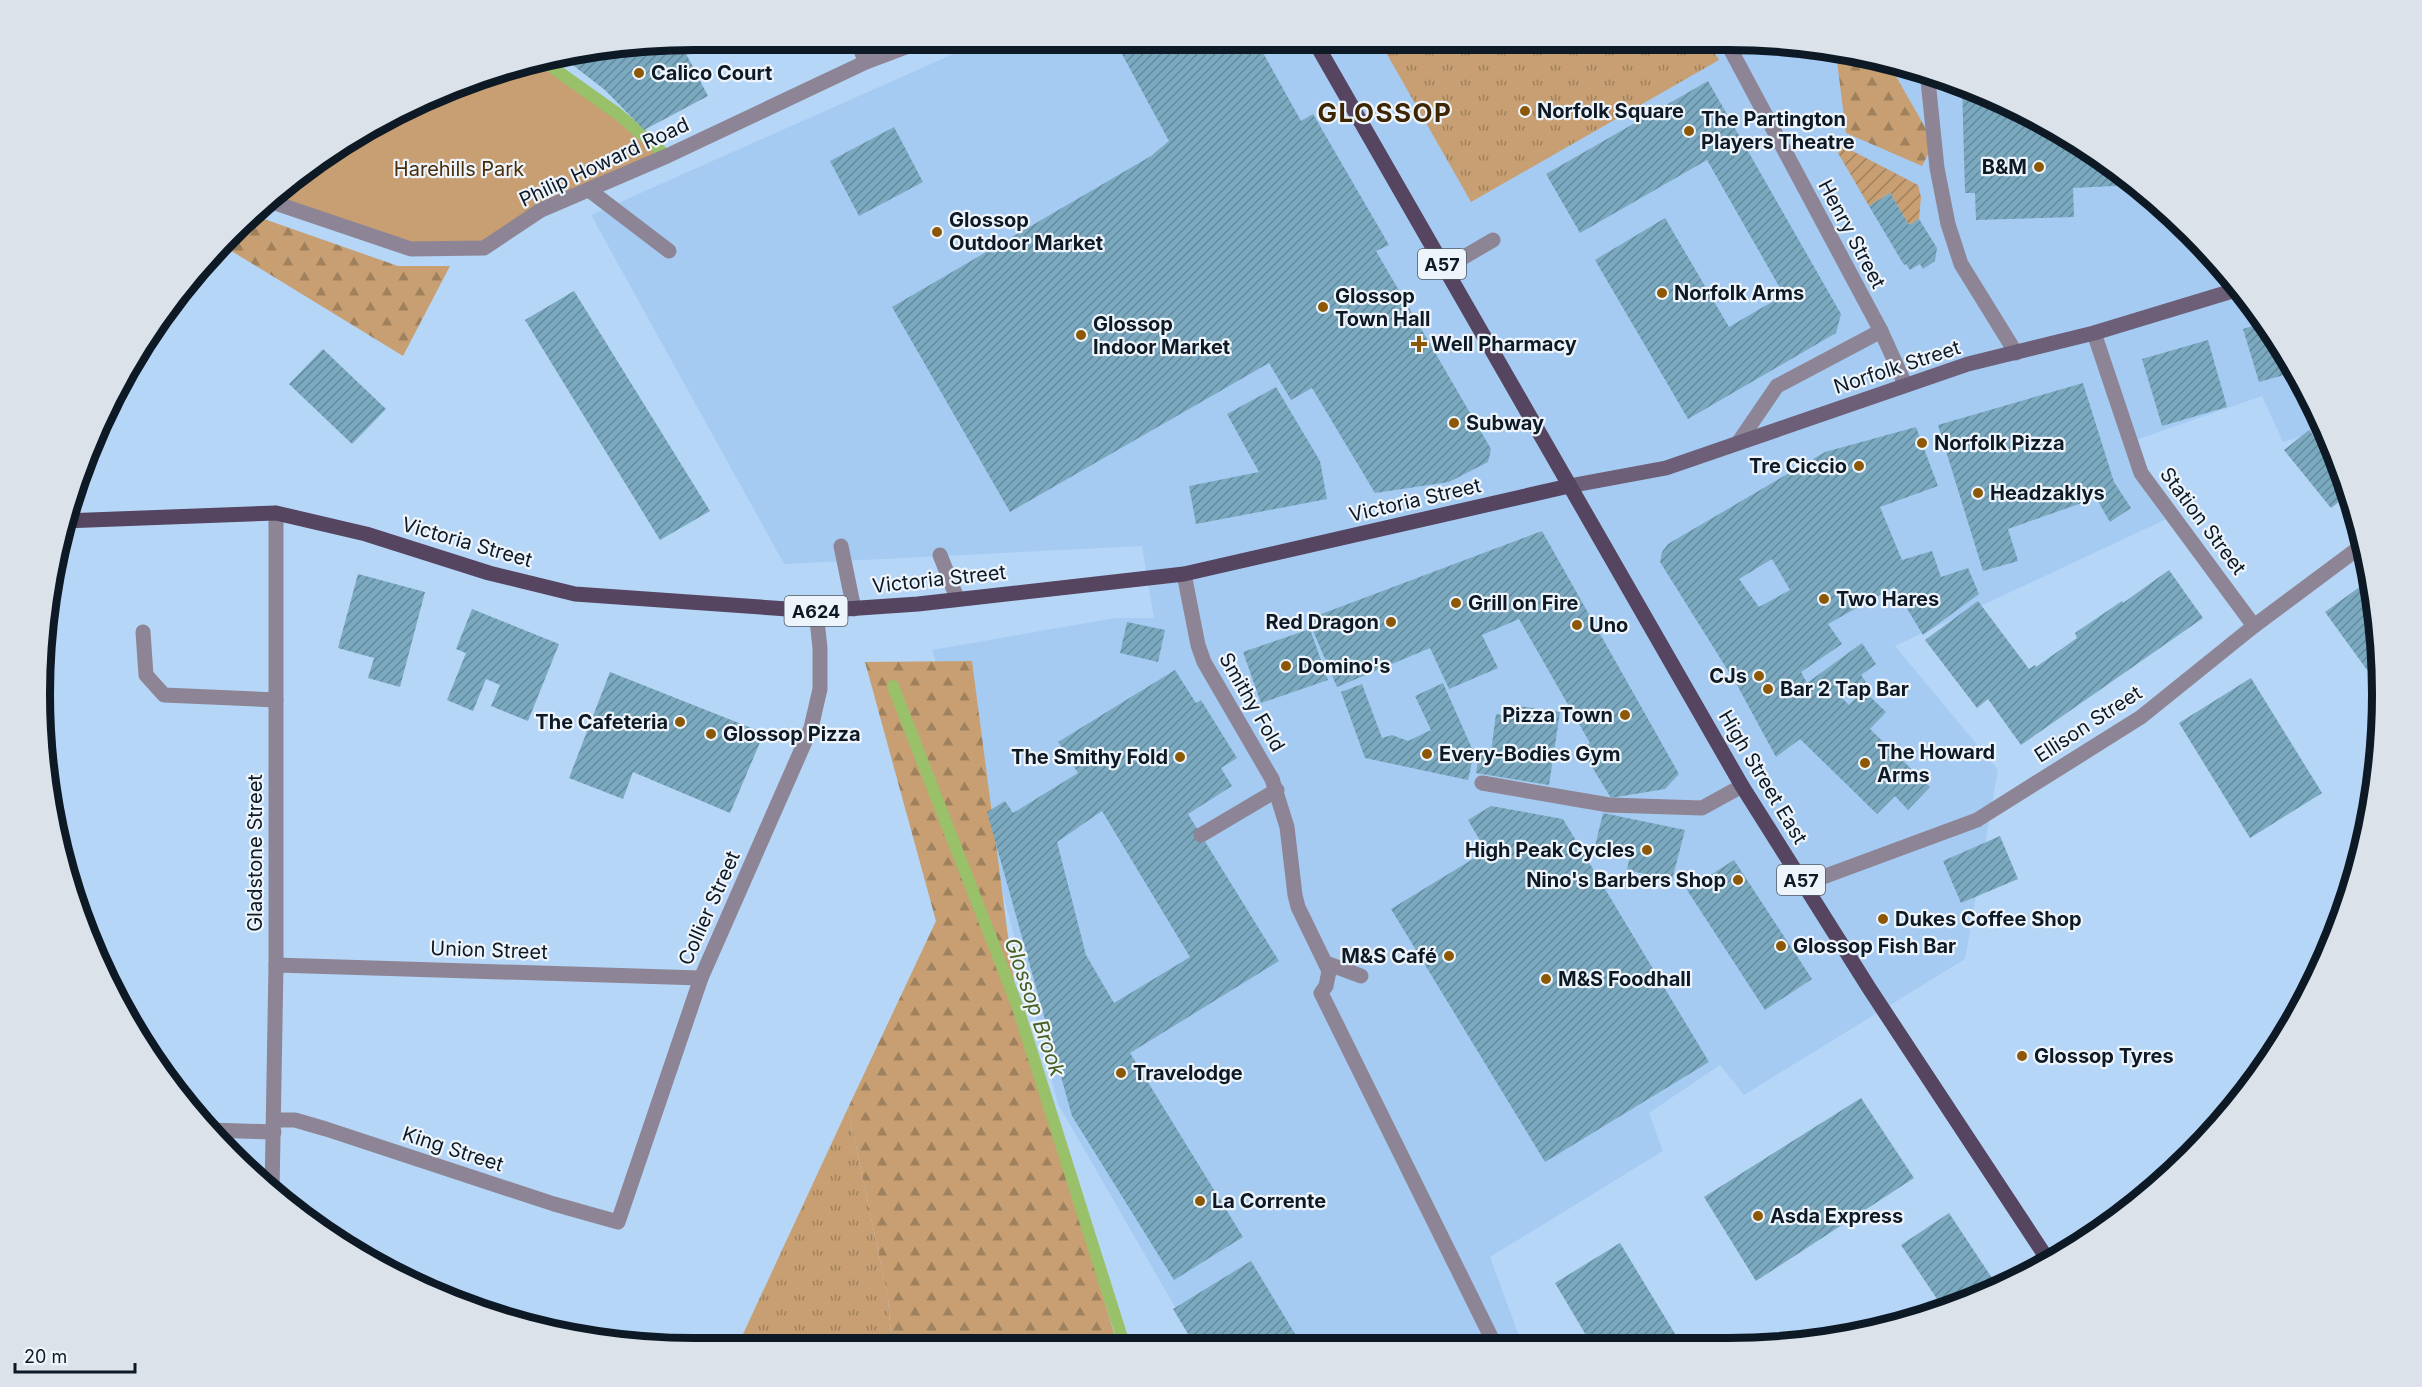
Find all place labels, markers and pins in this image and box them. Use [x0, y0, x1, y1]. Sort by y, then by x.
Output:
place label: Calico Court [651, 61, 772, 85]
marker: Calico Court [632, 66, 646, 80]
place label: Norfolk Square [1537, 99, 1684, 123]
marker: Norfolk Square [1518, 104, 1532, 118]
place label: The Partington Players Theatre [1701, 107, 1855, 154]
marker: The Partington Players Theatre [1682, 124, 1696, 138]
place label: B&M [1982, 155, 2027, 179]
marker: B&M [2032, 160, 2046, 174]
place label: Glossop Outdoor Market [949, 208, 1103, 255]
marker: Glossop Outdoor Market [930, 225, 944, 239]
place label: Norfolk Arms [1674, 281, 1804, 305]
place label: Glossop Town Hall [1335, 284, 1430, 331]
marker: Norfolk Arms [1655, 286, 1669, 300]
marker: Glossop Town Hall [1316, 300, 1330, 314]
place label: Glossop Indoor Market [1093, 312, 1230, 359]
marker: Glossop Indoor Market [1074, 328, 1088, 342]
place label: Well Pharmacy [1431, 332, 1577, 356]
marker: Well Pharmacy [1412, 337, 1426, 351]
place label: Subway [1466, 411, 1544, 435]
marker: Subway [1447, 416, 1461, 430]
place label: Norfolk Pizza [1934, 431, 2065, 455]
marker: Norfolk Pizza [1915, 436, 1929, 450]
place label: Tre Ciccio [1749, 454, 1847, 478]
marker: Tre Ciccio [1852, 459, 1866, 473]
place label: Headzaklys [1990, 481, 2105, 505]
marker: Headzaklys [1971, 486, 1985, 500]
place label: Two Hares [1836, 587, 1939, 611]
place label: Grill on Fire [1468, 591, 1579, 615]
marker: Two Hares [1817, 592, 1831, 606]
marker: Grill on Fire [1449, 596, 1463, 610]
place label: Red Dragon [1266, 610, 1379, 634]
place label: Uno [1589, 613, 1628, 637]
marker: Red Dragon [1384, 615, 1398, 629]
marker: Uno [1570, 618, 1584, 632]
place label: Domino's [1298, 654, 1391, 678]
marker: Domino's [1279, 659, 1293, 673]
place label: CJs [1709, 664, 1747, 688]
marker: CJs [1752, 669, 1766, 683]
place label: Bar 2 Tap Bar [1780, 677, 1909, 701]
marker: Bar 2 Tap Bar [1761, 682, 1775, 696]
place label: Pizza Town [1502, 703, 1613, 727]
marker: Pizza Town [1618, 708, 1632, 722]
place label: The Cafeteria [535, 710, 668, 734]
marker: The Cafeteria [673, 715, 687, 729]
place label: Glossop Pizza [723, 722, 861, 746]
marker: Glossop Pizza [704, 727, 718, 741]
place label: The Howard Arms [1877, 740, 1995, 787]
place label: Every-Bodies Gym [1439, 742, 1620, 766]
place label: The Smithy Fold [1011, 745, 1168, 769]
marker: Every-Bodies Gym [1420, 747, 1434, 761]
marker: The Smithy Fold [1173, 750, 1187, 764]
marker: The Howard Arms [1858, 756, 1872, 770]
place label: High Peak Cycles [1465, 838, 1635, 862]
marker: High Peak Cycles [1640, 843, 1654, 857]
place label: Nino's Barbers Shop [1526, 868, 1726, 892]
marker: Nino's Barbers Shop [1731, 873, 1745, 887]
place label: Dukes Coffee Shop [1895, 907, 2082, 931]
marker: Dukes Coffee Shop [1876, 912, 1890, 926]
place label: Glossop Fish Bar [1793, 934, 1956, 958]
marker: Glossop Fish Bar [1774, 939, 1788, 953]
place label: M&S Café [1341, 944, 1437, 968]
marker: M&S Café [1442, 949, 1456, 963]
place label: M&S Foodhall [1558, 967, 1691, 991]
marker: M&S Foodhall [1539, 972, 1553, 986]
place label: Glossop Tyres [2034, 1044, 2174, 1068]
marker: Glossop Tyres [2015, 1049, 2029, 1063]
place label: Travelodge [1133, 1061, 1243, 1085]
marker: Travelodge [1114, 1066, 1128, 1080]
place label: La Corrente [1212, 1189, 1326, 1213]
marker: La Corrente [1193, 1194, 1207, 1208]
place label: Asda Express [1770, 1204, 1903, 1228]
marker: Asda Express [1751, 1209, 1765, 1223]

